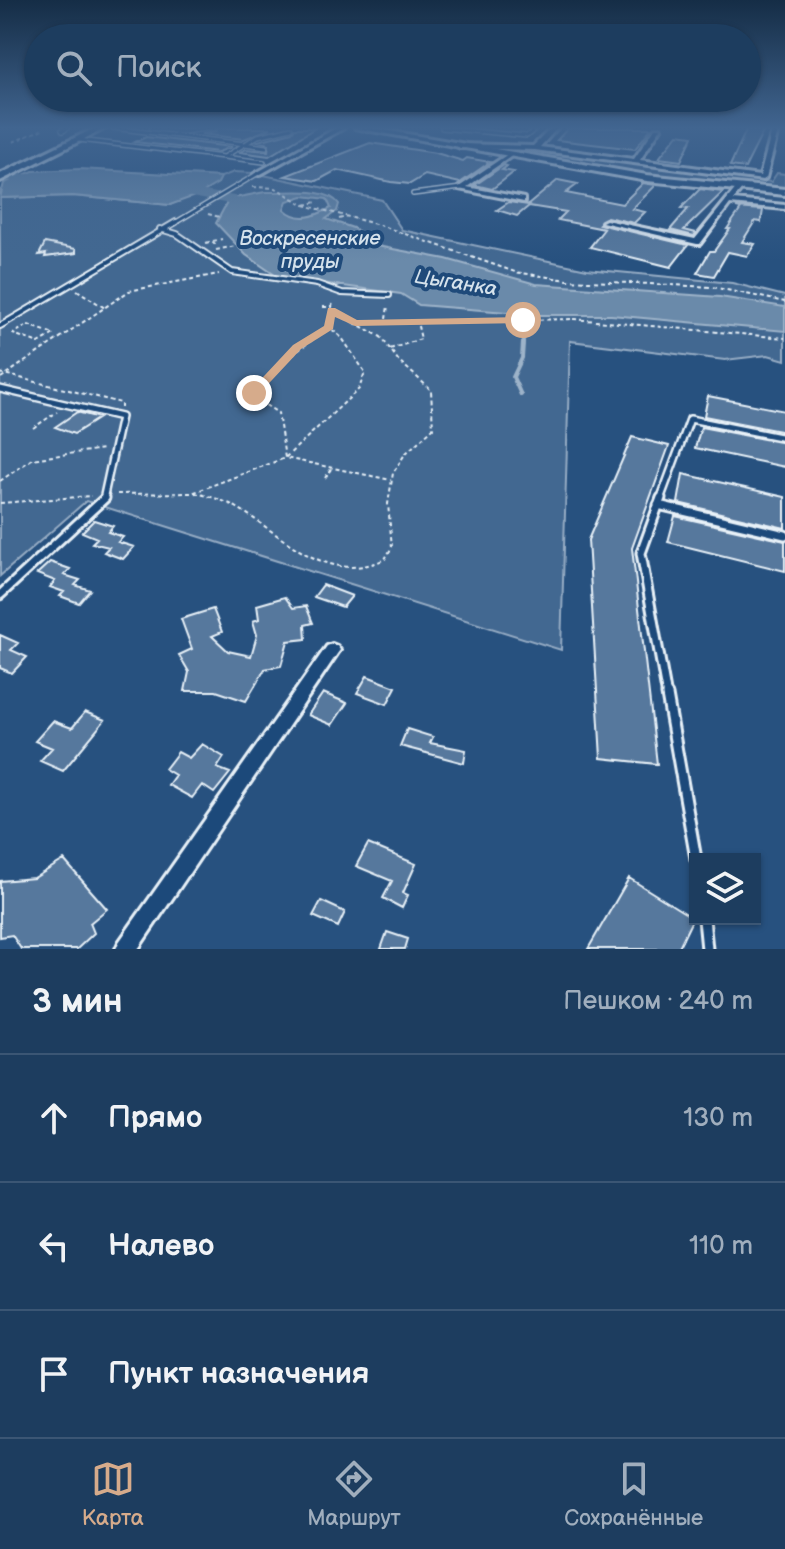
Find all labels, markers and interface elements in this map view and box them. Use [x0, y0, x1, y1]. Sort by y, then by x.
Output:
search box [24, 24, 761, 112]
icon: search [52, 46, 96, 90]
text: Поиск [116, 50, 202, 86]
water label: Воскресенские пруды [239, 227, 381, 274]
water label: Цыганка [413, 265, 499, 301]
route start [505, 302, 541, 338]
route end [236, 375, 272, 411]
map controls [689, 853, 761, 925]
button: layers [689, 853, 761, 925]
text: 3 мин [32, 981, 123, 1022]
text: Пешком · 240 m [563, 986, 753, 1017]
icon: ahead [32, 1096, 76, 1140]
text: Прямо [108, 1100, 202, 1136]
text: 130 m [683, 1103, 753, 1134]
icon: left [32, 1224, 76, 1268]
text: Налево [108, 1228, 214, 1264]
text: 110 m [689, 1231, 753, 1262]
icon: arrive [32, 1352, 76, 1396]
text: Пункт назначения [108, 1356, 369, 1392]
tab: Карта [82, 1457, 144, 1532]
tab: Маршрут [307, 1457, 401, 1532]
tab: Сохранённые [564, 1457, 703, 1532]

